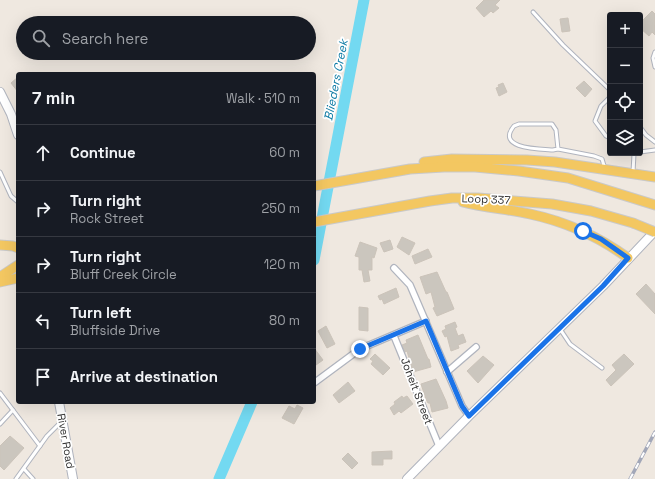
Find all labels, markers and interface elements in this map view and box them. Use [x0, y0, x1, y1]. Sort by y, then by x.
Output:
map controls [607, 12, 643, 156]
button: + [607, 12, 643, 48]
search box [16, 16, 316, 60]
icon: search [30, 27, 52, 49]
text: Search here [62, 29, 148, 48]
water label: Blieders Creek [320, 37, 352, 122]
button: − [607, 48, 643, 84]
button: locate [607, 84, 643, 120]
text: 7 min [32, 87, 75, 109]
text: Walk · 510 m [226, 90, 300, 107]
button: layers [607, 120, 643, 156]
icon: ahead [32, 142, 54, 164]
text: Continue [70, 143, 136, 162]
text: 60 m [269, 144, 300, 161]
text: Turn right [70, 191, 141, 210]
street label: Loop 337 [461, 191, 511, 207]
icon: right [32, 198, 54, 220]
text: 250 m [262, 200, 300, 217]
text: Rock Street [70, 210, 144, 227]
route start [574, 222, 592, 240]
text: Turn right [70, 247, 141, 266]
icon: right [32, 254, 54, 276]
text: 120 m [264, 256, 300, 273]
text: Bluff Creek Circle [70, 266, 177, 283]
text: Turn left [70, 303, 132, 322]
icon: left [32, 310, 54, 332]
text: 80 m [269, 312, 300, 329]
text: Bluffside Drive [70, 322, 160, 339]
route end [351, 340, 369, 358]
street label: Joheit Street [398, 356, 436, 426]
icon: arrive [32, 366, 54, 388]
text: Arrive at destination [70, 367, 218, 386]
street label: River Road [54, 412, 78, 470]

